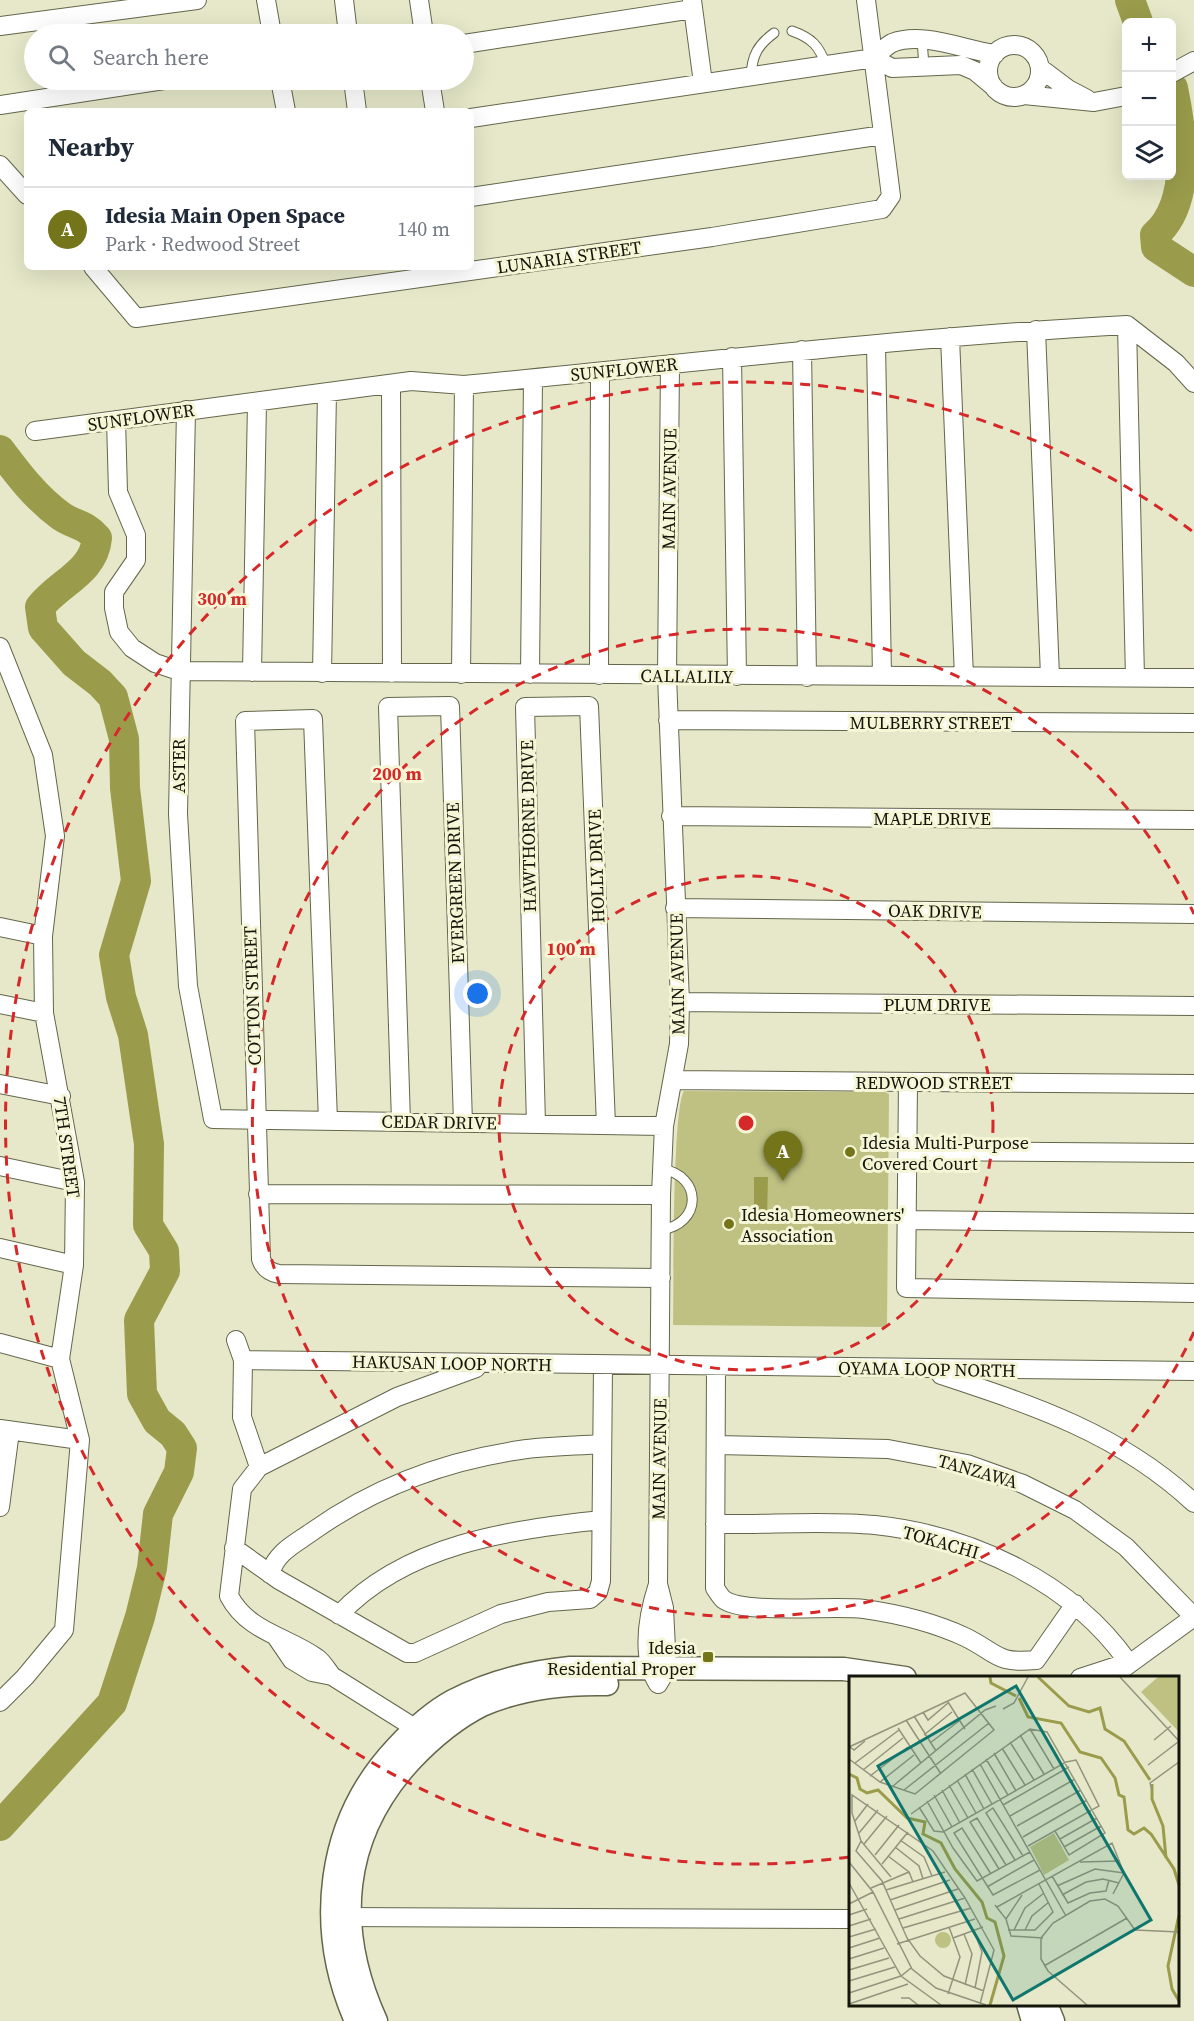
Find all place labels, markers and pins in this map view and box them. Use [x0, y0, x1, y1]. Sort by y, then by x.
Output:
centre of rings [736, 1113, 756, 1133]
place label: Idesia Multi-Purpose Covered Court [862, 1130, 1029, 1176]
pin: A [764, 1132, 802, 1181]
marker: Idesia Multi-Purpose Covered Court [843, 1145, 857, 1159]
place label: Idesia Homeowners' Association [741, 1202, 904, 1248]
marker: Idesia Homeowners' Association [722, 1217, 736, 1231]
place label: Idesia Residential Proper [547, 1635, 697, 1681]
marker: Idesia Residential Proper [701, 1650, 715, 1664]

